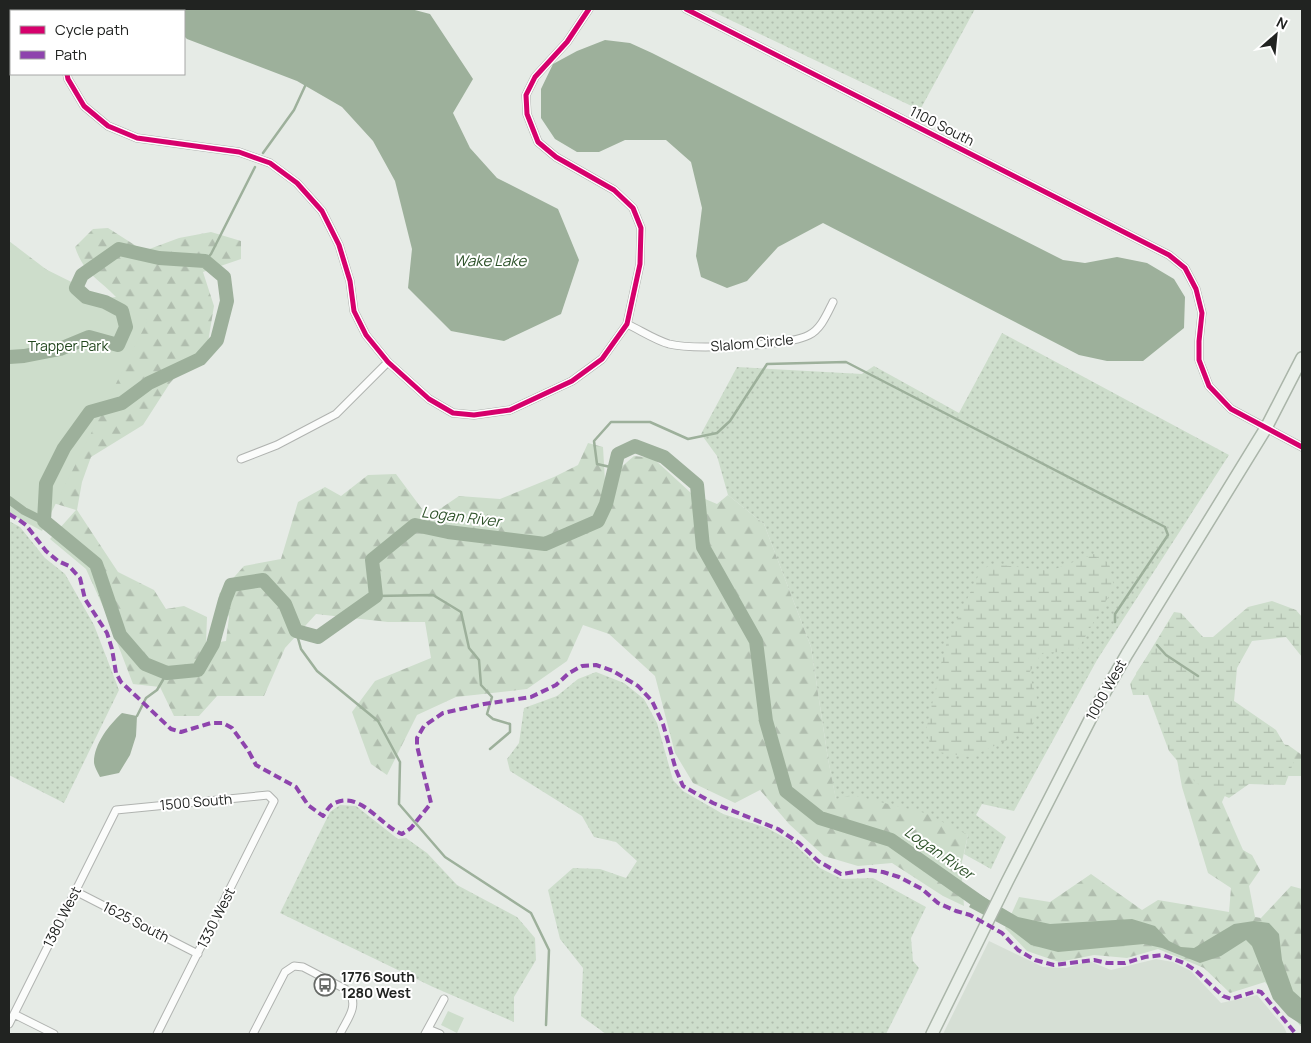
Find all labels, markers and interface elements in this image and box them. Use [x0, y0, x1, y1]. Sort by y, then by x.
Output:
legend [10, 10, 185, 75]
north arrow [1251, 10, 1301, 60]
text: N [1273, 12, 1291, 34]
text: Cycle path [55, 19, 129, 40]
text: Path [55, 44, 87, 65]
street label: 1100 South [907, 101, 978, 150]
water label: Wake Lake [454, 250, 528, 271]
street label: Slalom Circle [710, 329, 794, 356]
park label: Trapper Park [28, 336, 109, 355]
water label: Logan River [420, 501, 505, 532]
street label: 1000 West [1081, 655, 1130, 724]
street label: 1500 South [159, 789, 233, 814]
water label: Logan River [900, 821, 980, 886]
street label: 1380 West [38, 883, 85, 951]
street label: 1330 West [192, 884, 239, 951]
street label: 1625 South [100, 897, 173, 946]
place label: 1776 South 1280 West [341, 967, 415, 1002]
bus stop icon: 1776 South 1280 West [313, 973, 337, 997]

